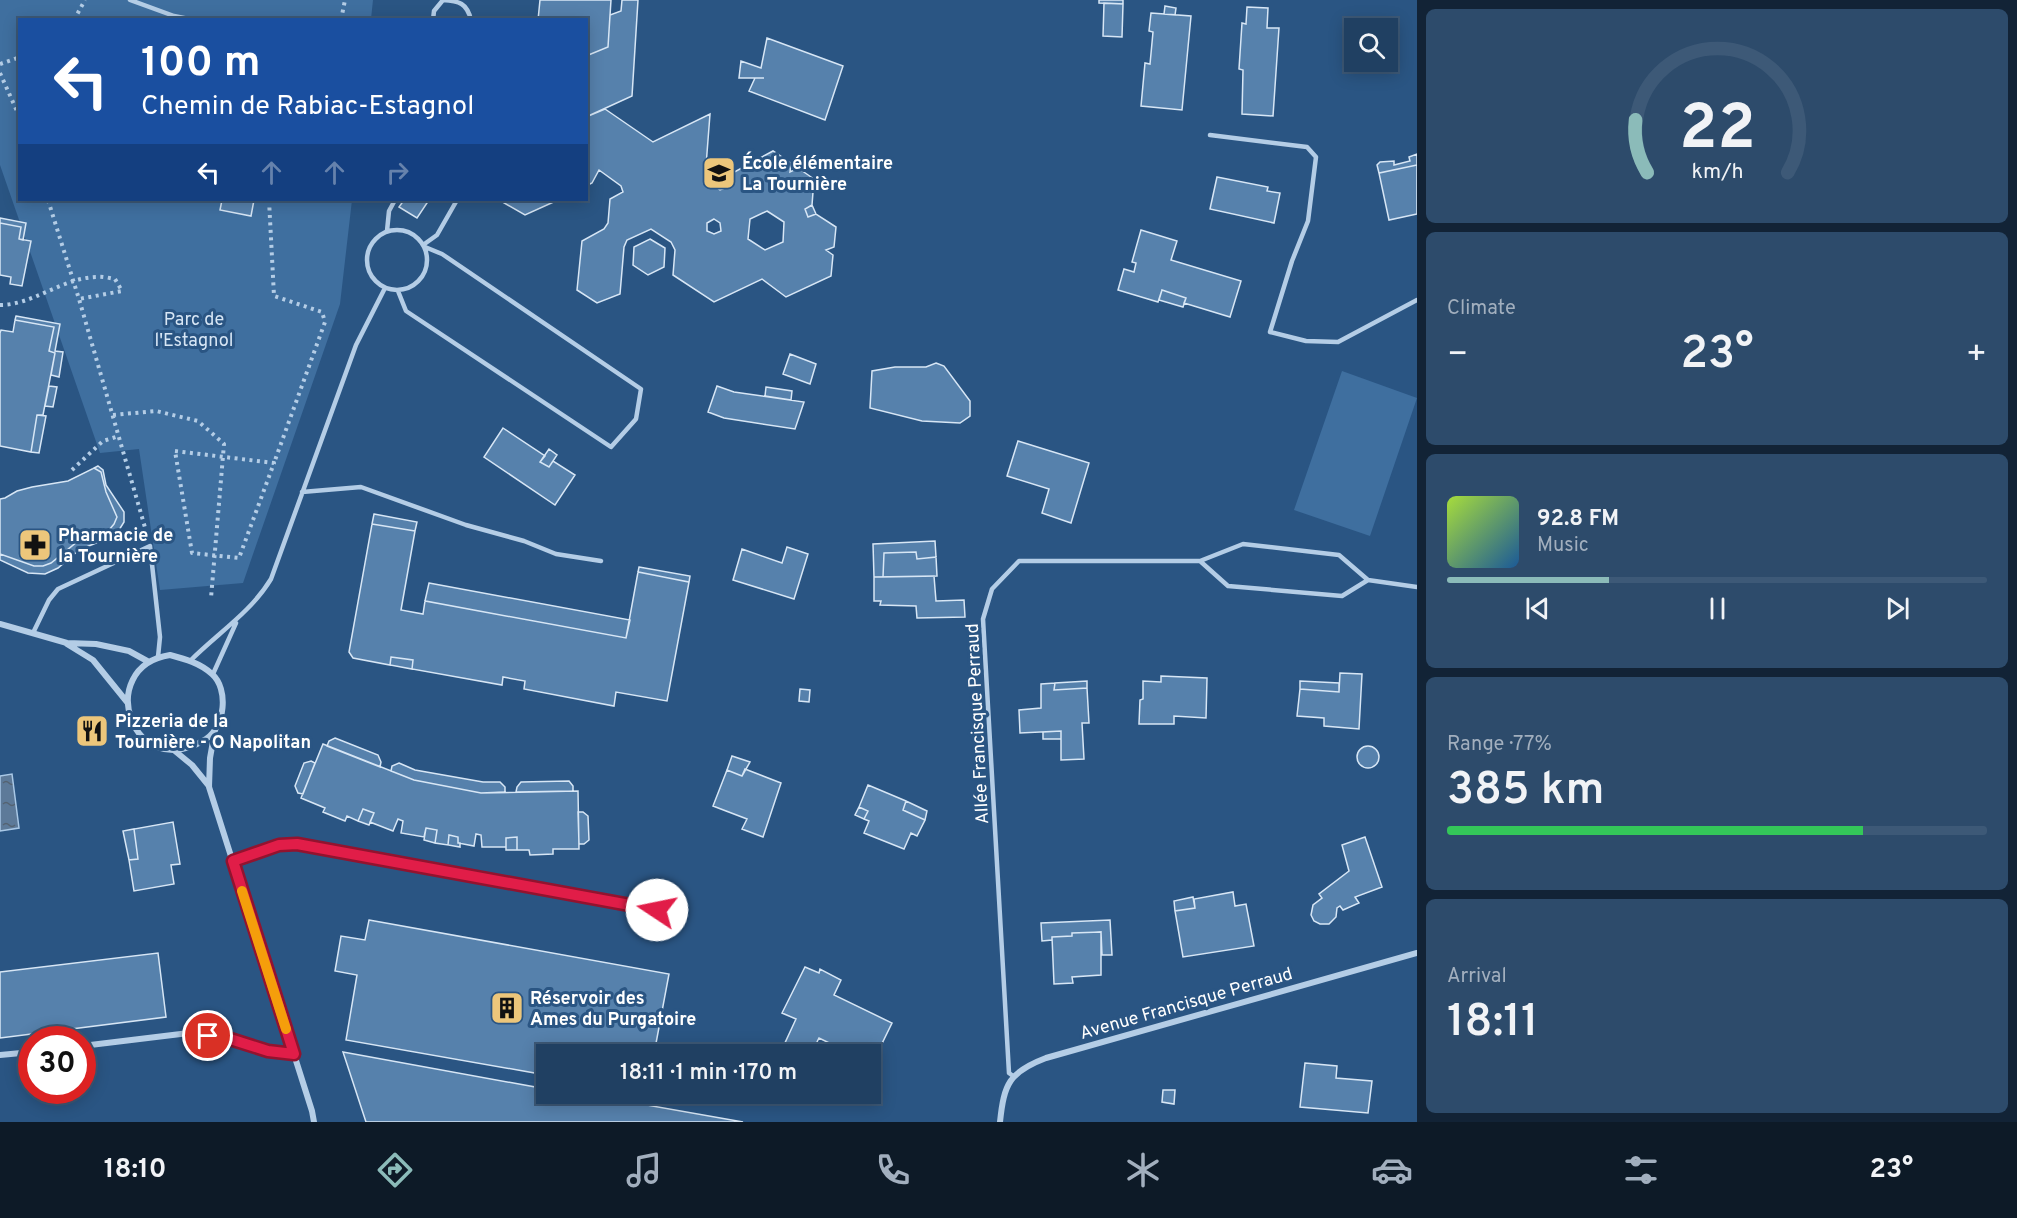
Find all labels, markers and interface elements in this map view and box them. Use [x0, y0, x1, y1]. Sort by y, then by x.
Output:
map controls [1344, 18, 1398, 72]
button: search [1344, 18, 1398, 72]
text: 100 m [141, 38, 260, 91]
icon: left [42, 42, 120, 120]
text: Chemin de Rabiac-Estagnol [141, 90, 474, 124]
text: 22 [1679, 92, 1755, 171]
place label: École élémentaire La Tournière [742, 151, 893, 197]
school or university icon: École élémentaire La Tournière [701, 155, 737, 191]
icon: left [192, 156, 225, 189]
icon: ahead [255, 156, 288, 189]
icon: ahead [318, 156, 351, 189]
icon: right [381, 156, 414, 189]
text: km/h [1691, 159, 1743, 186]
text: Climate [1447, 296, 1516, 322]
park label: Parc de l'Estagnol [154, 309, 234, 353]
text: 23° [1680, 327, 1754, 384]
text: − [1447, 335, 1468, 377]
text: + [1966, 335, 1987, 377]
text: 92.8 FM [1537, 506, 1619, 533]
place label: Pharmacie de la Tournière [58, 525, 173, 569]
pharmacy icon: Pharmacie de la Tournière [17, 527, 53, 563]
text: Music [1537, 533, 1589, 559]
icon: previous [1521, 592, 1554, 625]
icon: pause [1701, 592, 1734, 625]
icon: next [1881, 592, 1914, 625]
street label: Allée Francisque Perraud [962, 623, 995, 825]
place label: Pizzeria de la Tournière - O Napolitan [115, 711, 311, 755]
restaurant icon: Pizzeria de la Tournière - O Napolitan [74, 713, 110, 749]
text: Range · 77% [1447, 732, 1552, 758]
text: 385 km [1447, 763, 1605, 820]
position arrow [625, 878, 689, 942]
street label: Avenue Francisque Perraud [1077, 963, 1295, 1046]
text: Arrival [1447, 964, 1507, 990]
place label: Réservoir des Ames du Purgatoire [530, 988, 696, 1032]
building icon: Réservoir des Ames du Purgatoire [489, 990, 525, 1026]
text: 18:11 [1447, 995, 1539, 1052]
pin [182, 1010, 233, 1061]
icon: arrive [191, 1019, 224, 1052]
speed limit sign: 30 [18, 1026, 96, 1104]
text: 18:11 · 1 min · 170 m [620, 1060, 797, 1087]
icon: directions [374, 1149, 416, 1191]
icon: music [623, 1149, 665, 1191]
icon: phone [872, 1149, 914, 1191]
icon: climate [1122, 1149, 1164, 1191]
icon: car [1371, 1149, 1413, 1191]
icon: filters [1620, 1149, 1662, 1191]
text: 18:10 [104, 1153, 167, 1187]
text: 23° [1869, 1153, 1913, 1187]

